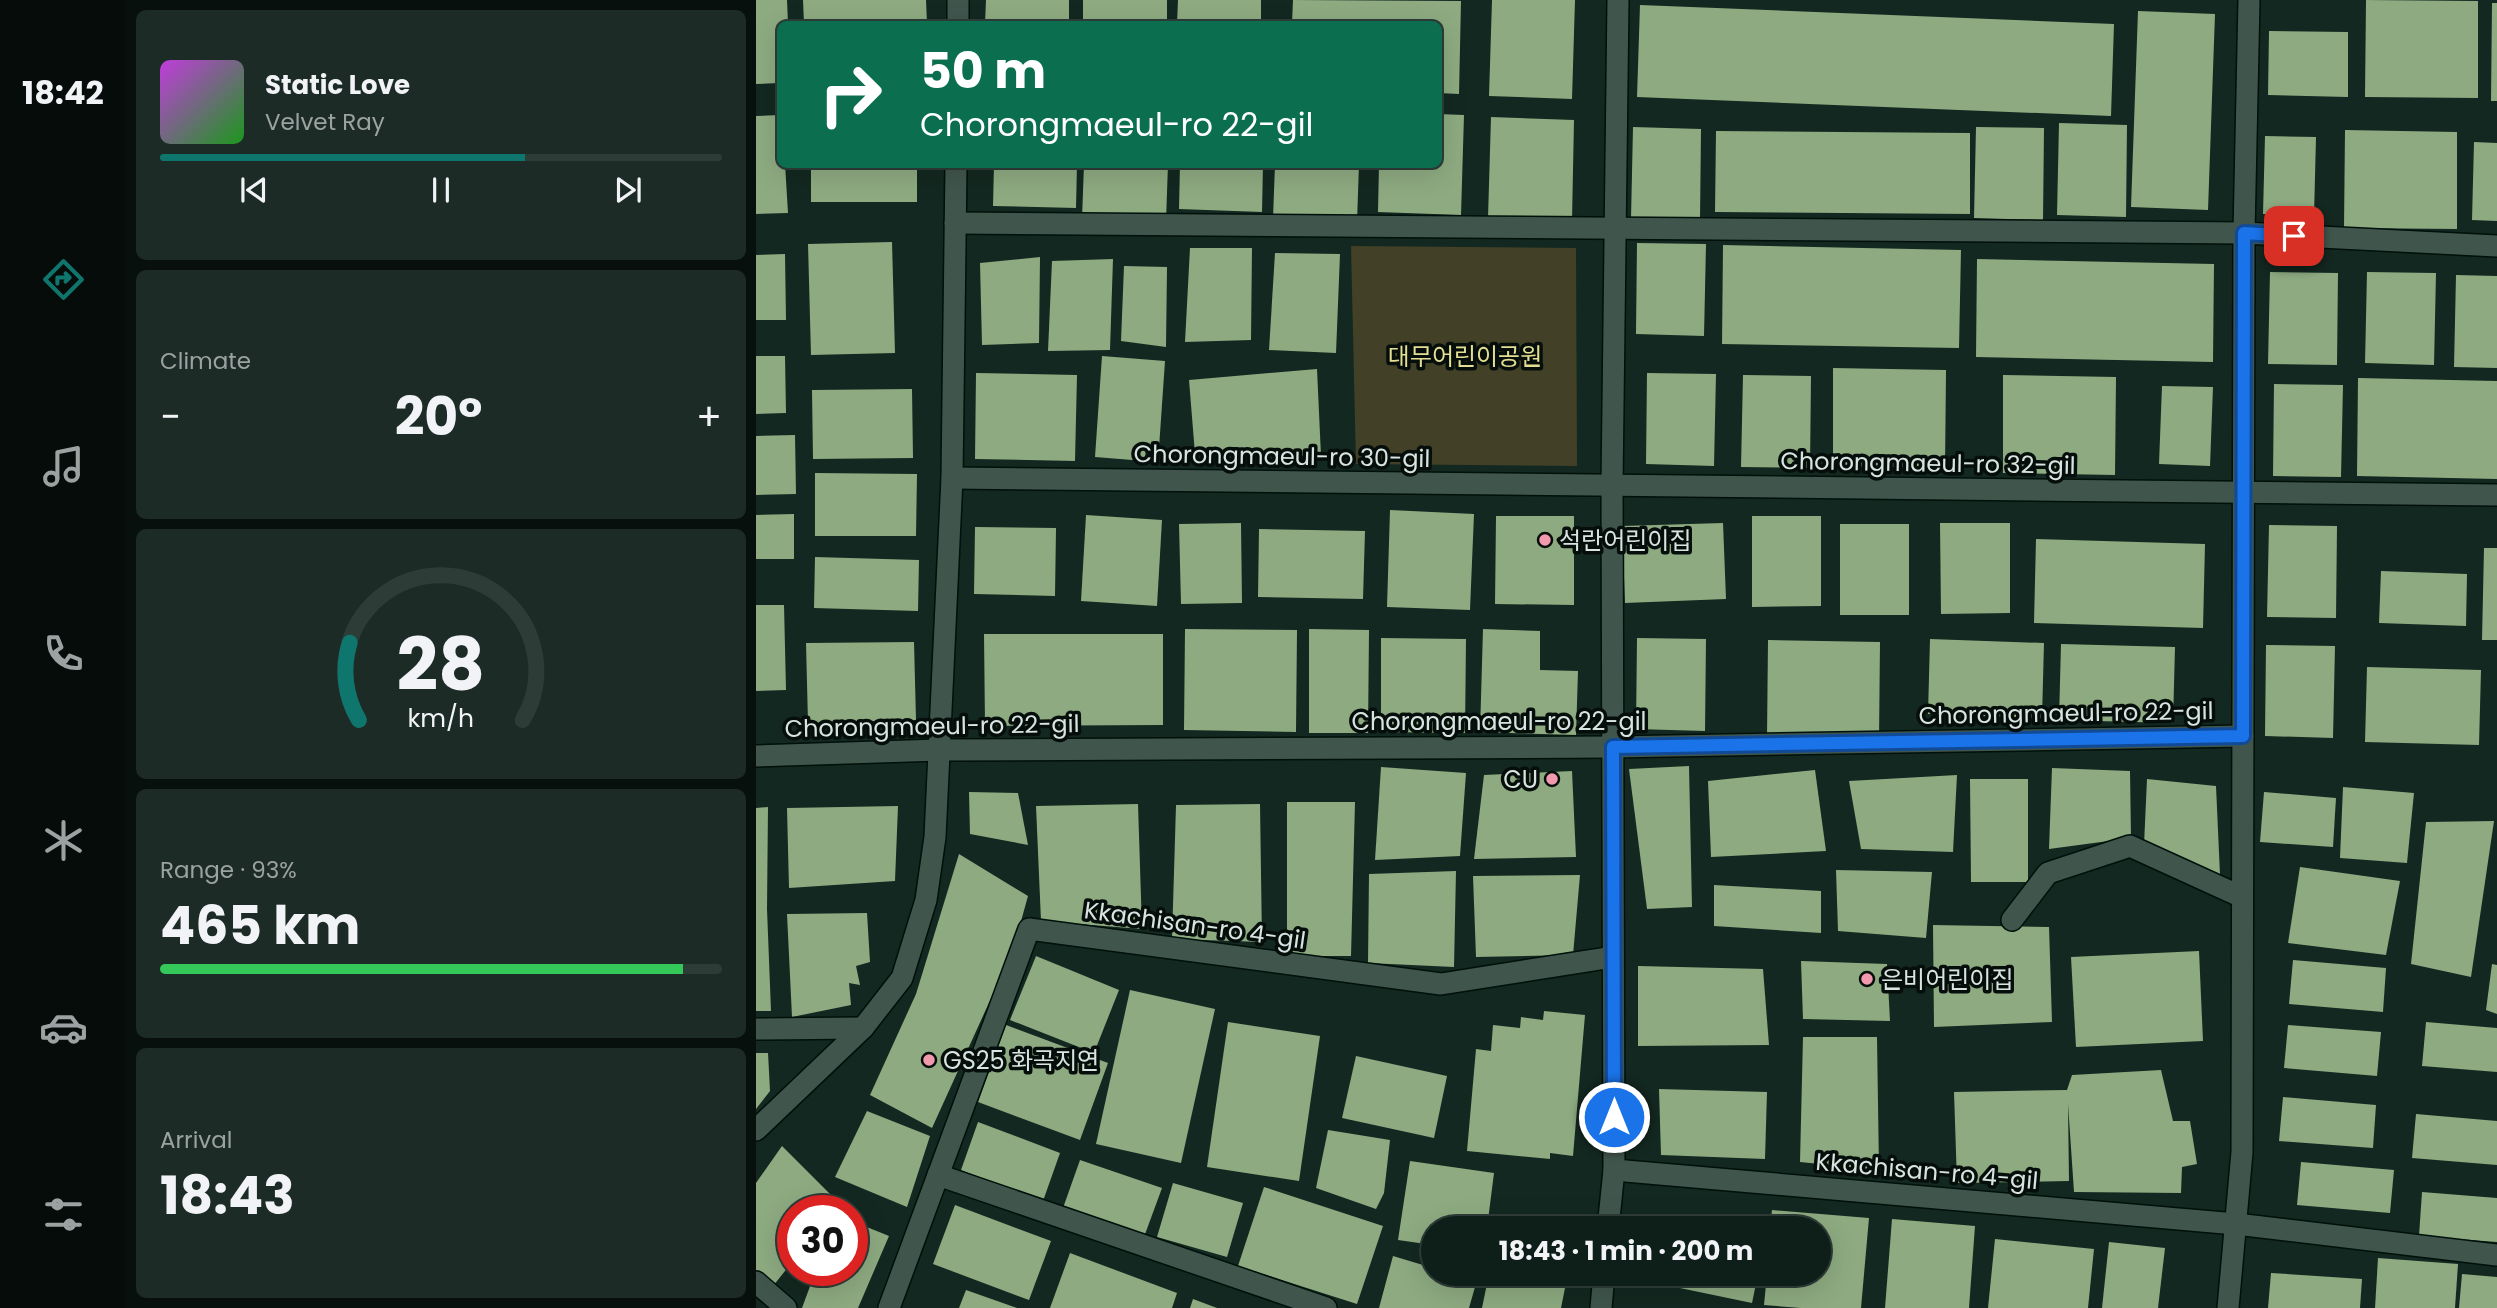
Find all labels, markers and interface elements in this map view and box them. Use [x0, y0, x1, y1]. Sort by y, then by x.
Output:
text: 50 m [920, 37, 1046, 105]
icon: right [805, 49, 896, 140]
text: Static Love [265, 67, 410, 103]
text: 18:42 [22, 70, 104, 115]
text: Chorongmaeul-ro 22-gil [920, 102, 1313, 147]
text: Velvet Ray [265, 106, 385, 138]
icon: previous [235, 171, 273, 209]
icon: pause [422, 171, 460, 209]
icon: next [609, 171, 647, 209]
pin [2264, 206, 2324, 266]
icon: arrive [2275, 217, 2313, 255]
icon: directions [39, 255, 88, 304]
park label: 대무어린이공원 [1388, 340, 1542, 373]
text: Climate [160, 345, 251, 377]
text: 20° [395, 380, 482, 453]
text: − [160, 390, 181, 443]
text: + [696, 390, 722, 443]
street label: Chorongmaeul-ro 30-gil [1133, 437, 1431, 475]
icon: music [39, 442, 88, 491]
street label: Chorongmaeul-ro 32-gil [1780, 444, 2076, 482]
place label: 석란어린이집 [1559, 524, 1691, 557]
marker: 석란어린이집 [1537, 532, 1553, 548]
text: 28 [397, 614, 485, 715]
icon: phone [39, 629, 88, 678]
street label: Chorongmaeul-ro 22-gil [1918, 694, 2214, 732]
text: km/h [408, 701, 474, 736]
street label: Chorongmaeul-ro 22-gil [1351, 705, 1647, 738]
street label: Chorongmaeul-ro 22-gil [784, 707, 1080, 745]
place label: CU [1503, 763, 1538, 796]
marker: CU [1544, 771, 1560, 787]
icon: climate [39, 816, 88, 865]
text: Range · 93% [160, 854, 297, 886]
text: 465 km [160, 889, 360, 962]
street label: Kkachisan-ro 4-gil [1082, 893, 1308, 957]
place label: 은비어린이집 [1881, 963, 2013, 996]
marker: 은비어린이집 [1859, 971, 1875, 987]
icon: car [39, 1003, 88, 1052]
place label: GS25 화곡지연 [943, 1044, 1099, 1077]
marker: GS25 화곡지연 [921, 1052, 937, 1068]
position arrow [1577, 1080, 1651, 1154]
text: Arrival [160, 1124, 232, 1156]
street label: Kkachisan-ro 4-gil [1814, 1145, 2040, 1197]
text: 18:43 [160, 1159, 295, 1232]
icon: filters [39, 1190, 88, 1239]
speed limit sign: 30 [777, 1195, 868, 1286]
text: 18:43 · 1 min · 200 m [1499, 1233, 1753, 1269]

